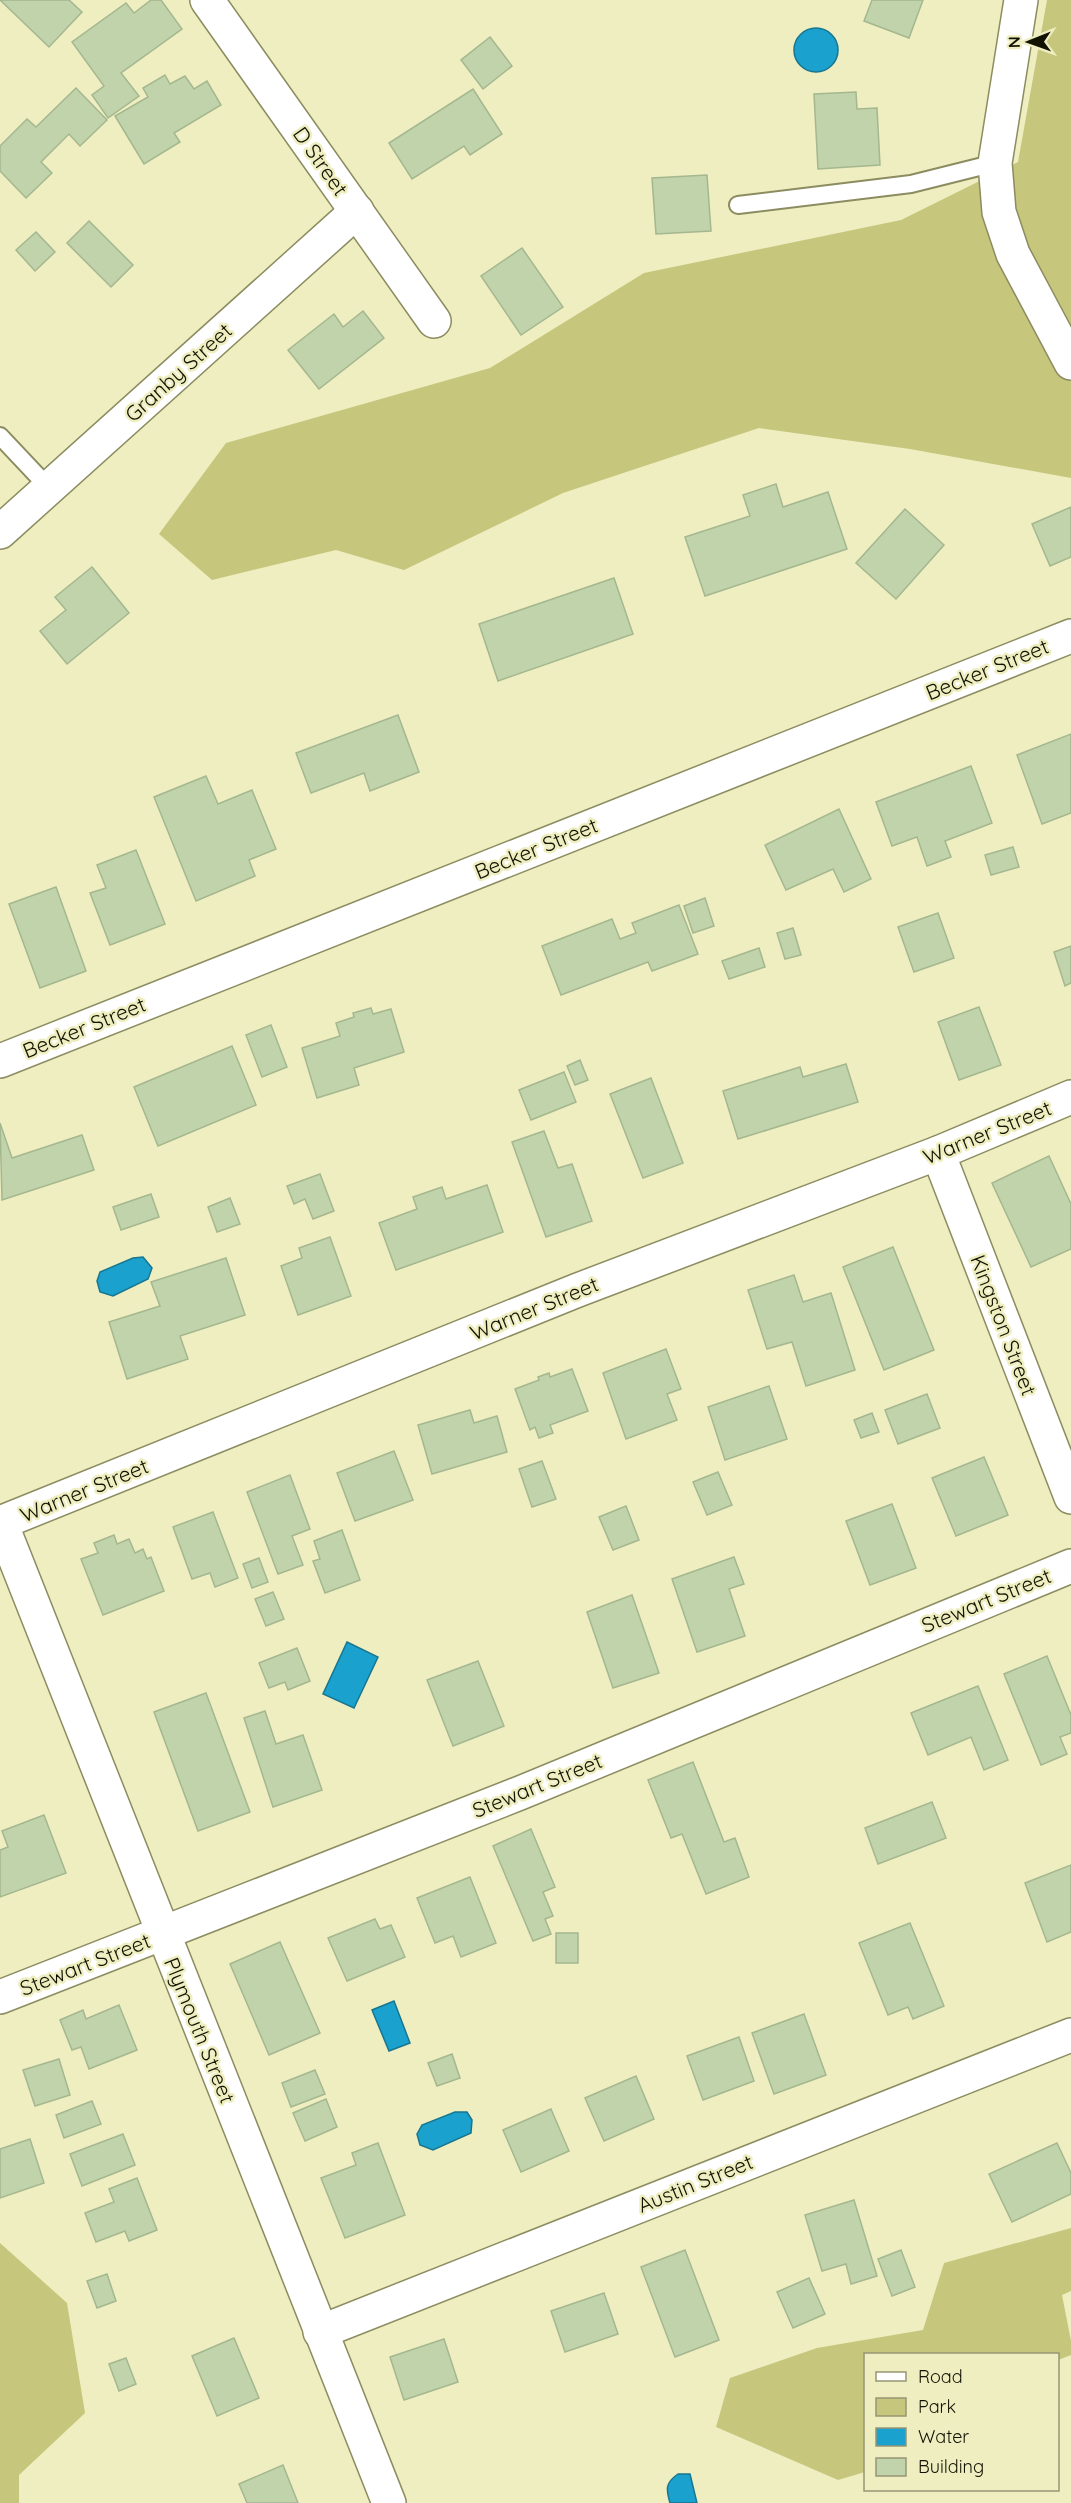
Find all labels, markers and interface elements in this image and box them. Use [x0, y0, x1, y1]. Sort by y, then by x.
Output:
north arrow [999, 12, 1059, 72]
text: N [1004, 36, 1024, 48]
street label: D Street [288, 122, 354, 200]
street label: Granby Street [119, 317, 237, 427]
street label: Becker Street [922, 633, 1052, 705]
street label: Becker Street [471, 812, 601, 884]
street label: Becker Street [19, 991, 149, 1063]
street label: Warner Street [919, 1094, 1055, 1170]
street label: Kingston Street [965, 1251, 1043, 1399]
street label: Warner Street [466, 1270, 602, 1346]
street label: Warner Street [16, 1452, 152, 1528]
street label: Stewart Street [917, 1562, 1055, 1638]
street label: Stewart Street [468, 1747, 606, 1823]
street label: Stewart Street [16, 1927, 154, 2001]
street label: Plymouth Street [159, 1953, 241, 2107]
street label: Austin Street [634, 2148, 756, 2218]
legend [864, 2353, 1059, 2491]
text: Road [918, 2365, 963, 2388]
text: Park [918, 2395, 956, 2418]
text: Water [918, 2425, 969, 2448]
text: Building [918, 2455, 984, 2478]

